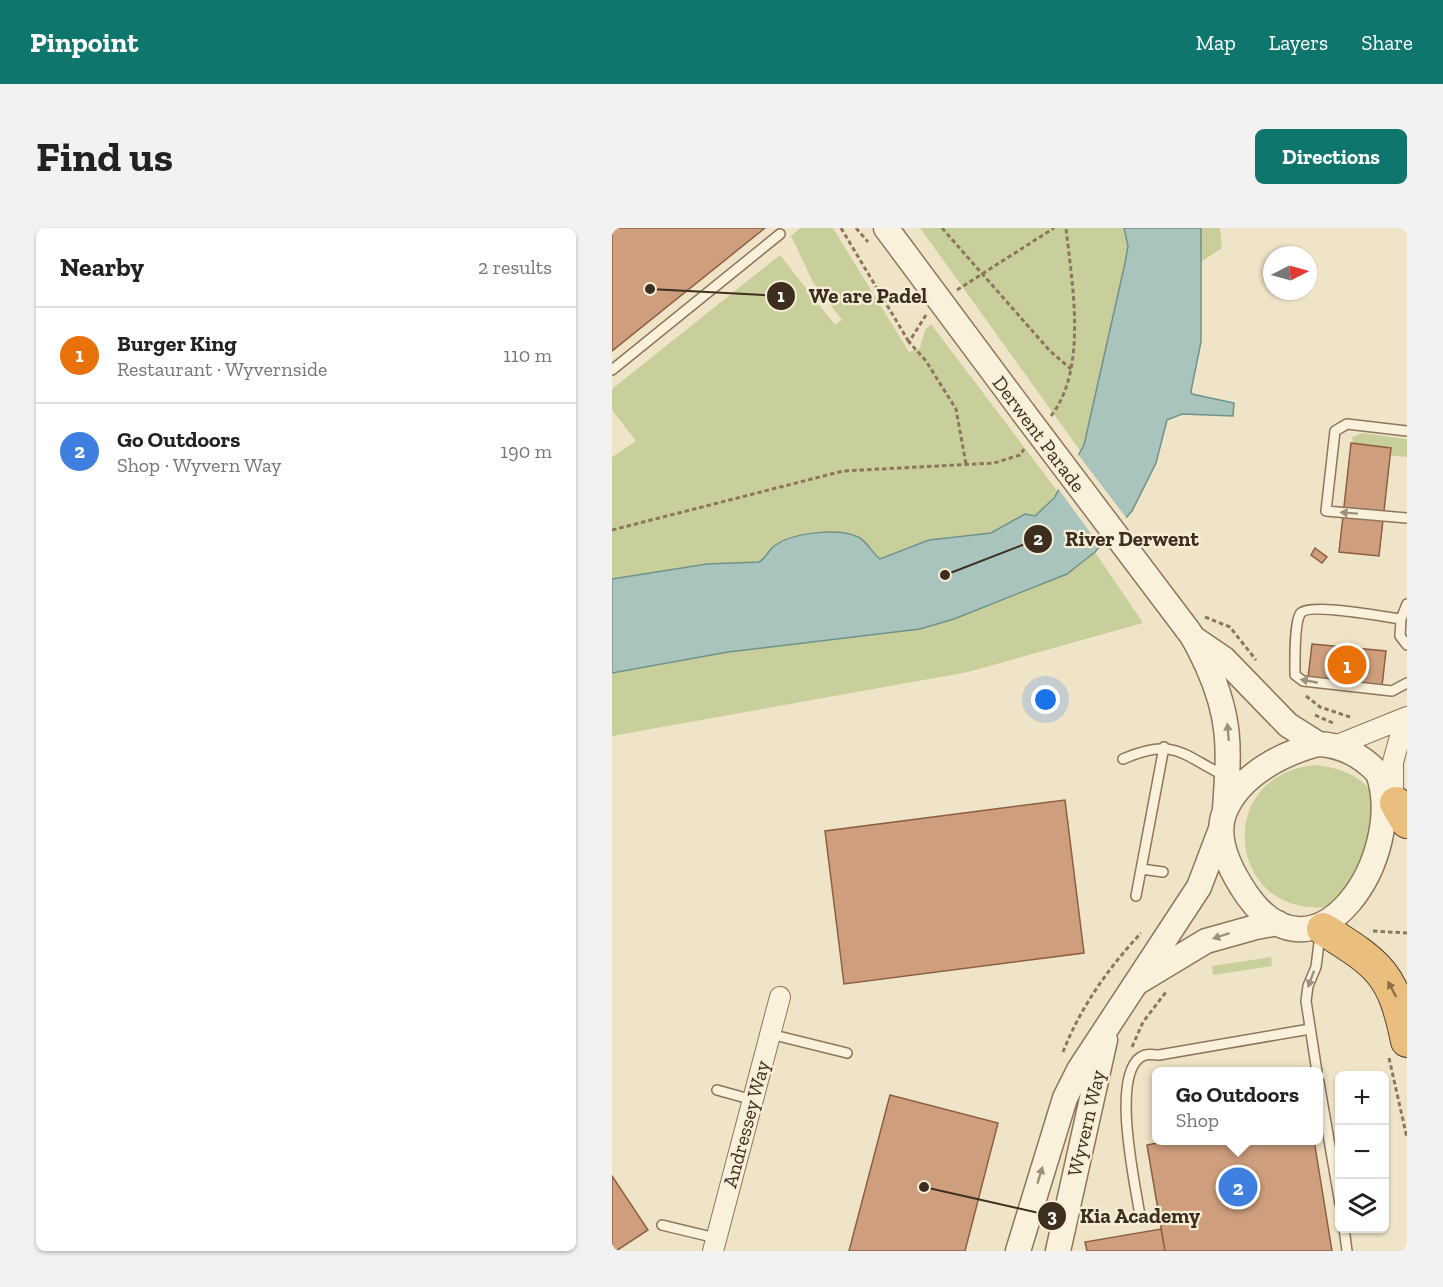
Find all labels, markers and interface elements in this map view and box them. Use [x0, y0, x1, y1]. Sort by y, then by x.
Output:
text: Pinpoint [30, 26, 138, 59]
text: Map [1196, 30, 1236, 55]
text: Layers [1269, 30, 1328, 55]
text: Share [1361, 30, 1413, 55]
button: Directions [1255, 129, 1407, 184]
text: Find us [36, 131, 173, 182]
north arrow [1263, 246, 1317, 300]
text: Nearby [60, 251, 144, 283]
text: 2 results [478, 255, 552, 279]
callout: We are Padel [766, 276, 939, 315]
text: We are Padel [809, 283, 927, 308]
text: 1 [777, 285, 785, 307]
text: Burger King [117, 330, 237, 357]
text: 1 [75, 343, 84, 367]
text: 110 m [503, 343, 552, 367]
text: Restaurant · Wyvernside [117, 357, 327, 381]
street label: Derwent Parade [988, 371, 1090, 497]
text: Go Outdoors [117, 426, 240, 453]
text: 2 [74, 439, 85, 463]
text: 190 m [500, 439, 552, 463]
text: Shop · Wyvern Way [117, 453, 281, 477]
one-way arrow [1339, 508, 1358, 518]
callout: River Derwent [1023, 520, 1211, 559]
text: River Derwent [1065, 526, 1200, 551]
text: 2 [1033, 528, 1043, 550]
pin: 1 [1328, 642, 1366, 688]
one-way arrow [1299, 676, 1318, 685]
your location [1031, 685, 1060, 714]
one-way arrow [1223, 722, 1233, 741]
one-way arrow [1212, 932, 1230, 941]
one-way arrow [1306, 970, 1316, 988]
one-way arrow [1387, 981, 1397, 998]
street label: Andressey Way [718, 1057, 775, 1190]
street label: Wyvern Way [1062, 1067, 1110, 1179]
popup [1152, 1067, 1323, 1145]
map controls [1335, 1071, 1389, 1233]
button: + [1335, 1071, 1389, 1125]
text: Go Outdoors [1176, 1081, 1299, 1108]
text: Shop [1176, 1108, 1219, 1132]
button: − [1335, 1125, 1389, 1179]
pin: 2 [1218, 1164, 1258, 1210]
one-way arrow [1036, 1165, 1045, 1183]
button: layers [1335, 1179, 1389, 1233]
callout: Kia Academy [1037, 1197, 1212, 1236]
text: Kia Academy [1080, 1203, 1200, 1228]
text: 3 [1047, 1205, 1057, 1227]

